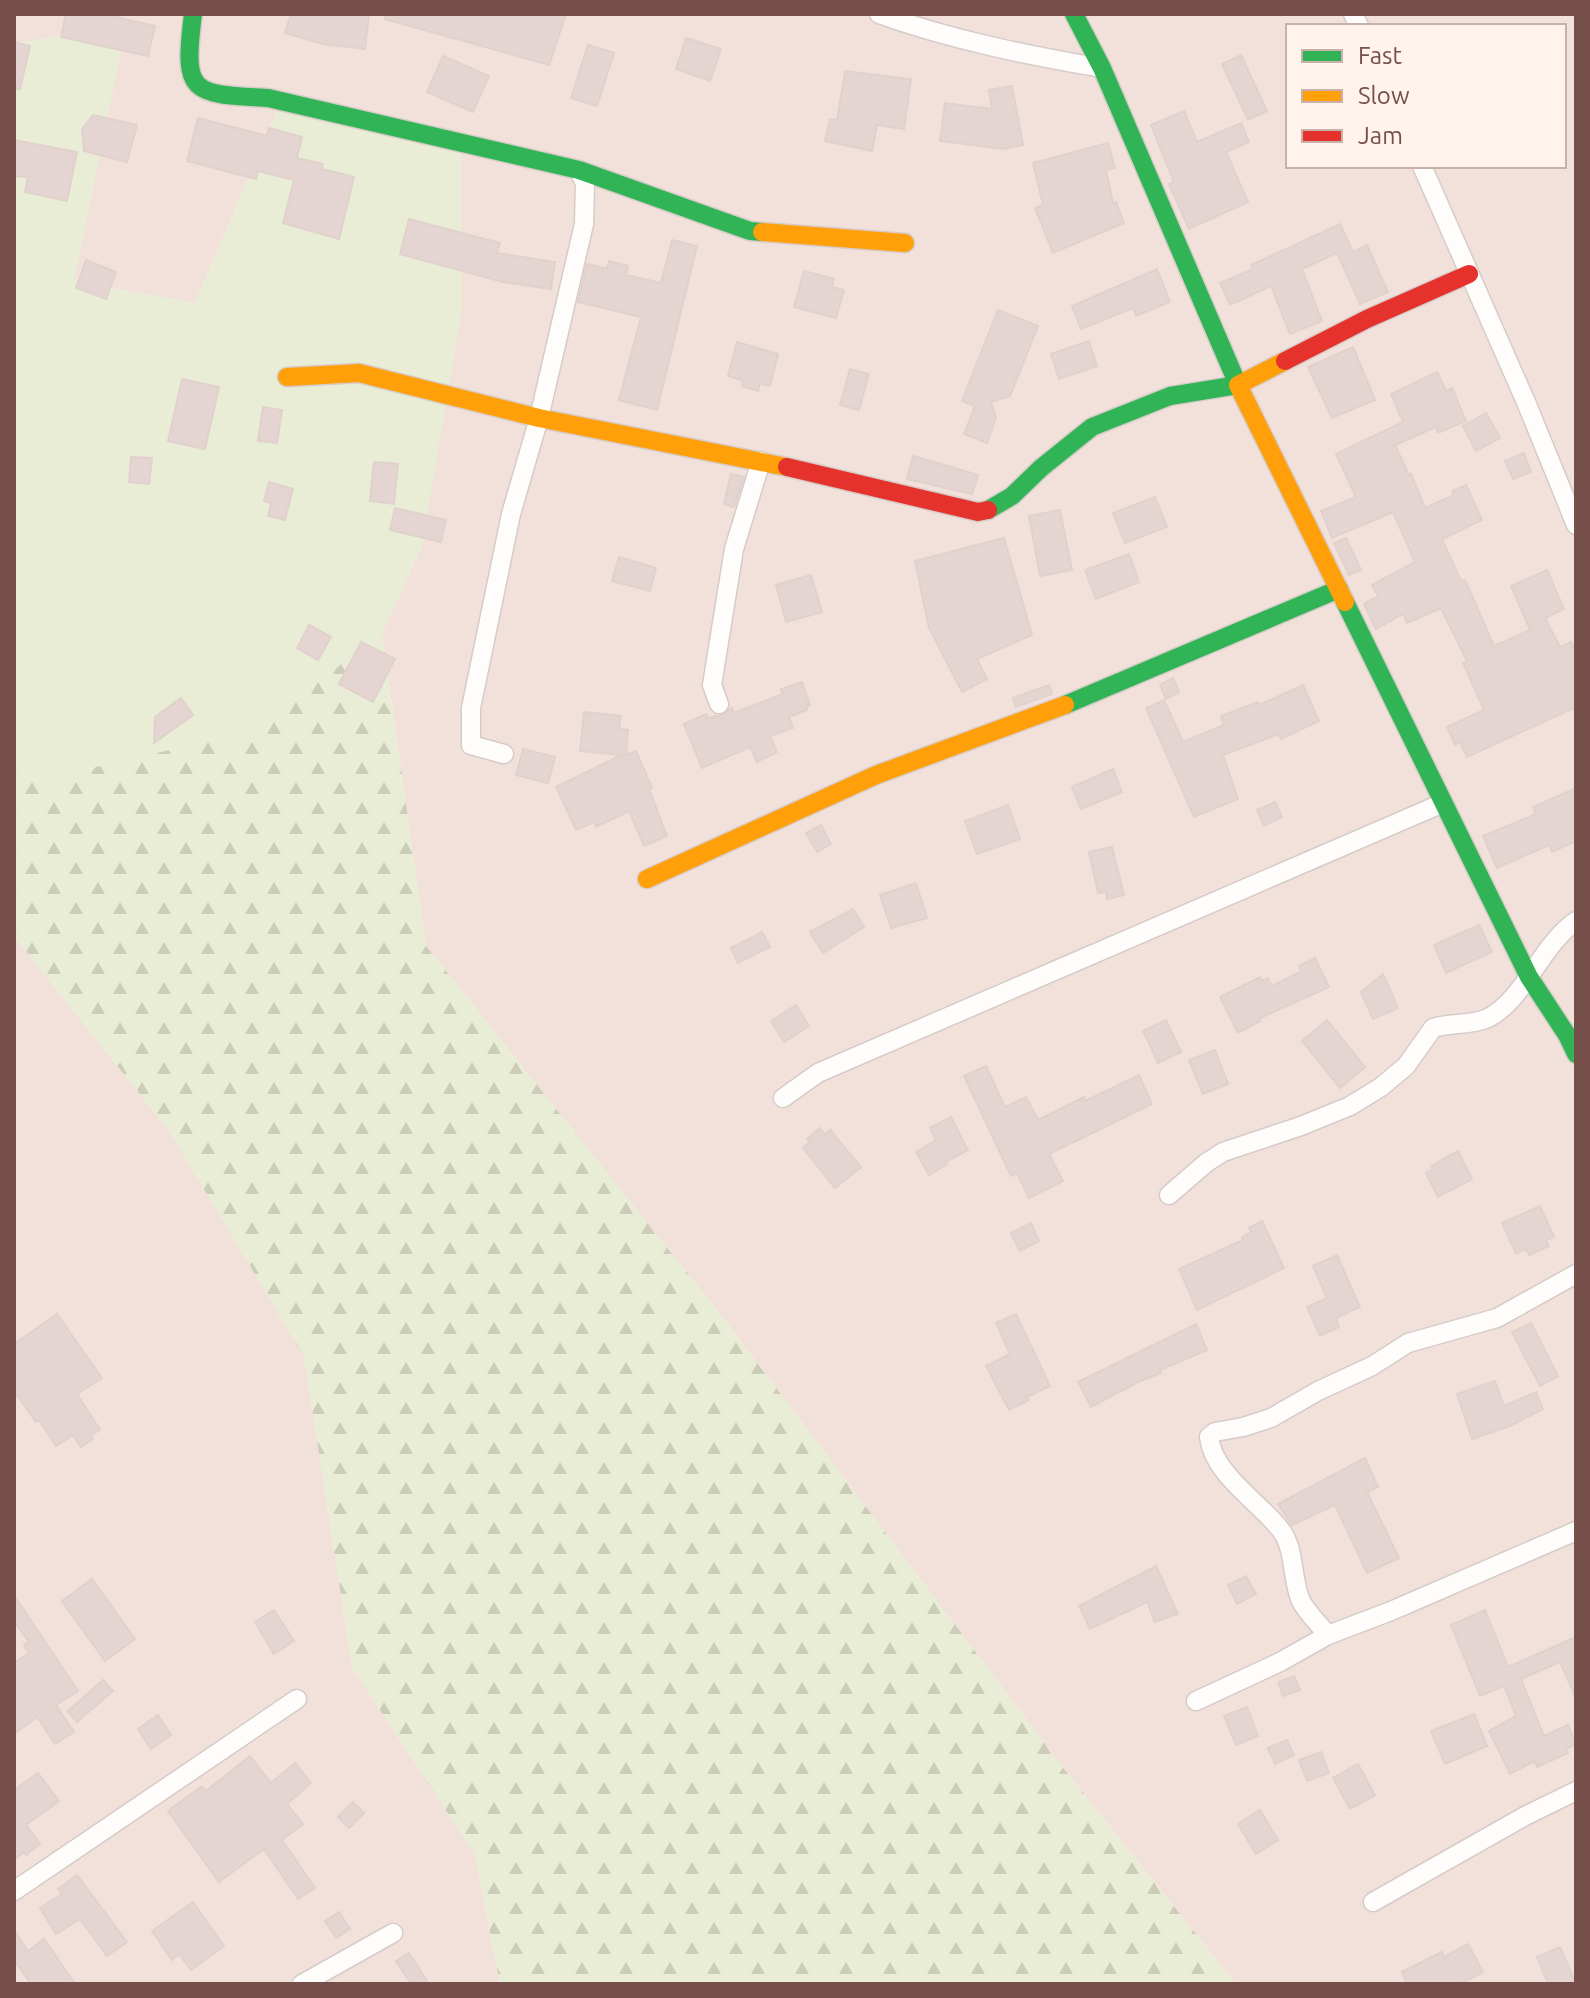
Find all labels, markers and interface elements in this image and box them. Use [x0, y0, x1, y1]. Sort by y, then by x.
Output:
legend [1286, 24, 1566, 168]
text: Fast [1358, 42, 1402, 69]
text: Slow [1358, 82, 1410, 109]
text: Jam [1358, 122, 1403, 149]

